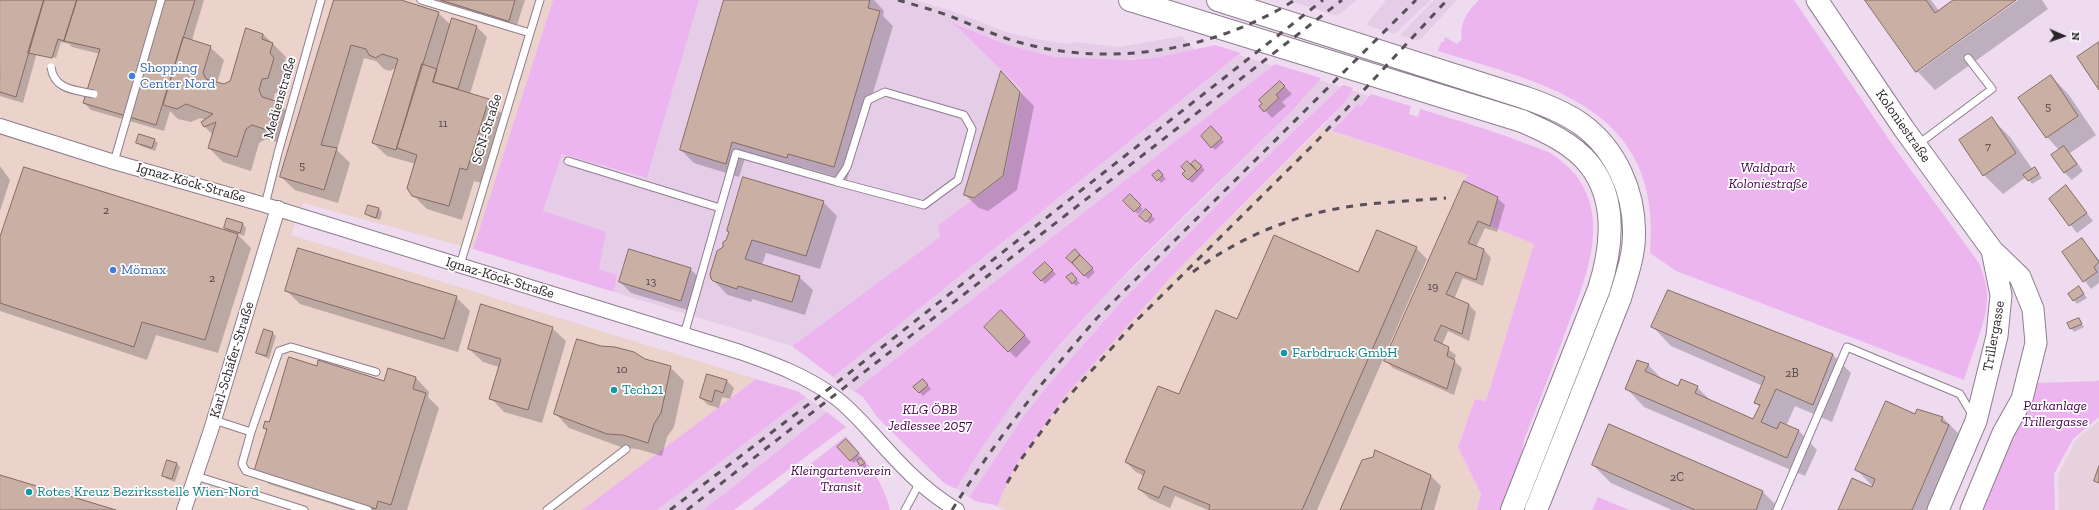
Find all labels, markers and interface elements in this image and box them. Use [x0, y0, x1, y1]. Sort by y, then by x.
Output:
north arrow [2043, 16, 2083, 56]
text: N [2069, 32, 2082, 41]
street label: Medienstraße [260, 55, 300, 141]
place label: Shopping Center Nord [140, 60, 215, 92]
marker: Shopping Center Nord [127, 71, 137, 81]
street label: Koloniestraße [1872, 86, 1934, 166]
street label: SCN-Straße [468, 92, 506, 166]
house number: 5 [2045, 100, 2051, 114]
house number: 11 [438, 117, 448, 131]
house number: 7 [1985, 140, 1991, 154]
street label: Ignaz-Köck-Straße [135, 159, 247, 207]
house number: 5 [299, 159, 305, 173]
park label: Waldpark Koloniestraße [1728, 160, 1808, 192]
house number: 2 [103, 204, 109, 218]
street label: Ignaz-Köck-Straße [444, 254, 556, 302]
place label: Mömax [121, 262, 166, 278]
marker: Mömax [108, 265, 118, 275]
house number: 2 [209, 272, 215, 286]
house number: 13 [646, 275, 656, 289]
house number: 19 [1428, 280, 1438, 294]
street label: Trillergasse [1980, 299, 2008, 373]
street label: Karl-Schäfer-Straße [206, 300, 258, 420]
place label: Farbdruck GmbH [1292, 345, 1398, 361]
marker: Farbdruck GmbH [1279, 348, 1289, 358]
house number: 10 [616, 363, 628, 377]
house number: 2B [1785, 367, 1799, 381]
place label: Tech21 [622, 382, 663, 398]
marker: Tech21 [609, 385, 619, 395]
park label: Parkanlage Trillergasse [2022, 398, 2088, 430]
park label: KLG ÖBB Jedlessee 2057 [888, 402, 972, 434]
park label: Kleingartenverein Transit [791, 463, 891, 496]
house number: 2C [1670, 471, 1684, 485]
place label: Rotes Kreuz Bezirksstelle Wien-Nord [37, 484, 259, 500]
marker: Rotes Kreuz Bezirksstelle Wien-Nord [24, 487, 34, 497]

